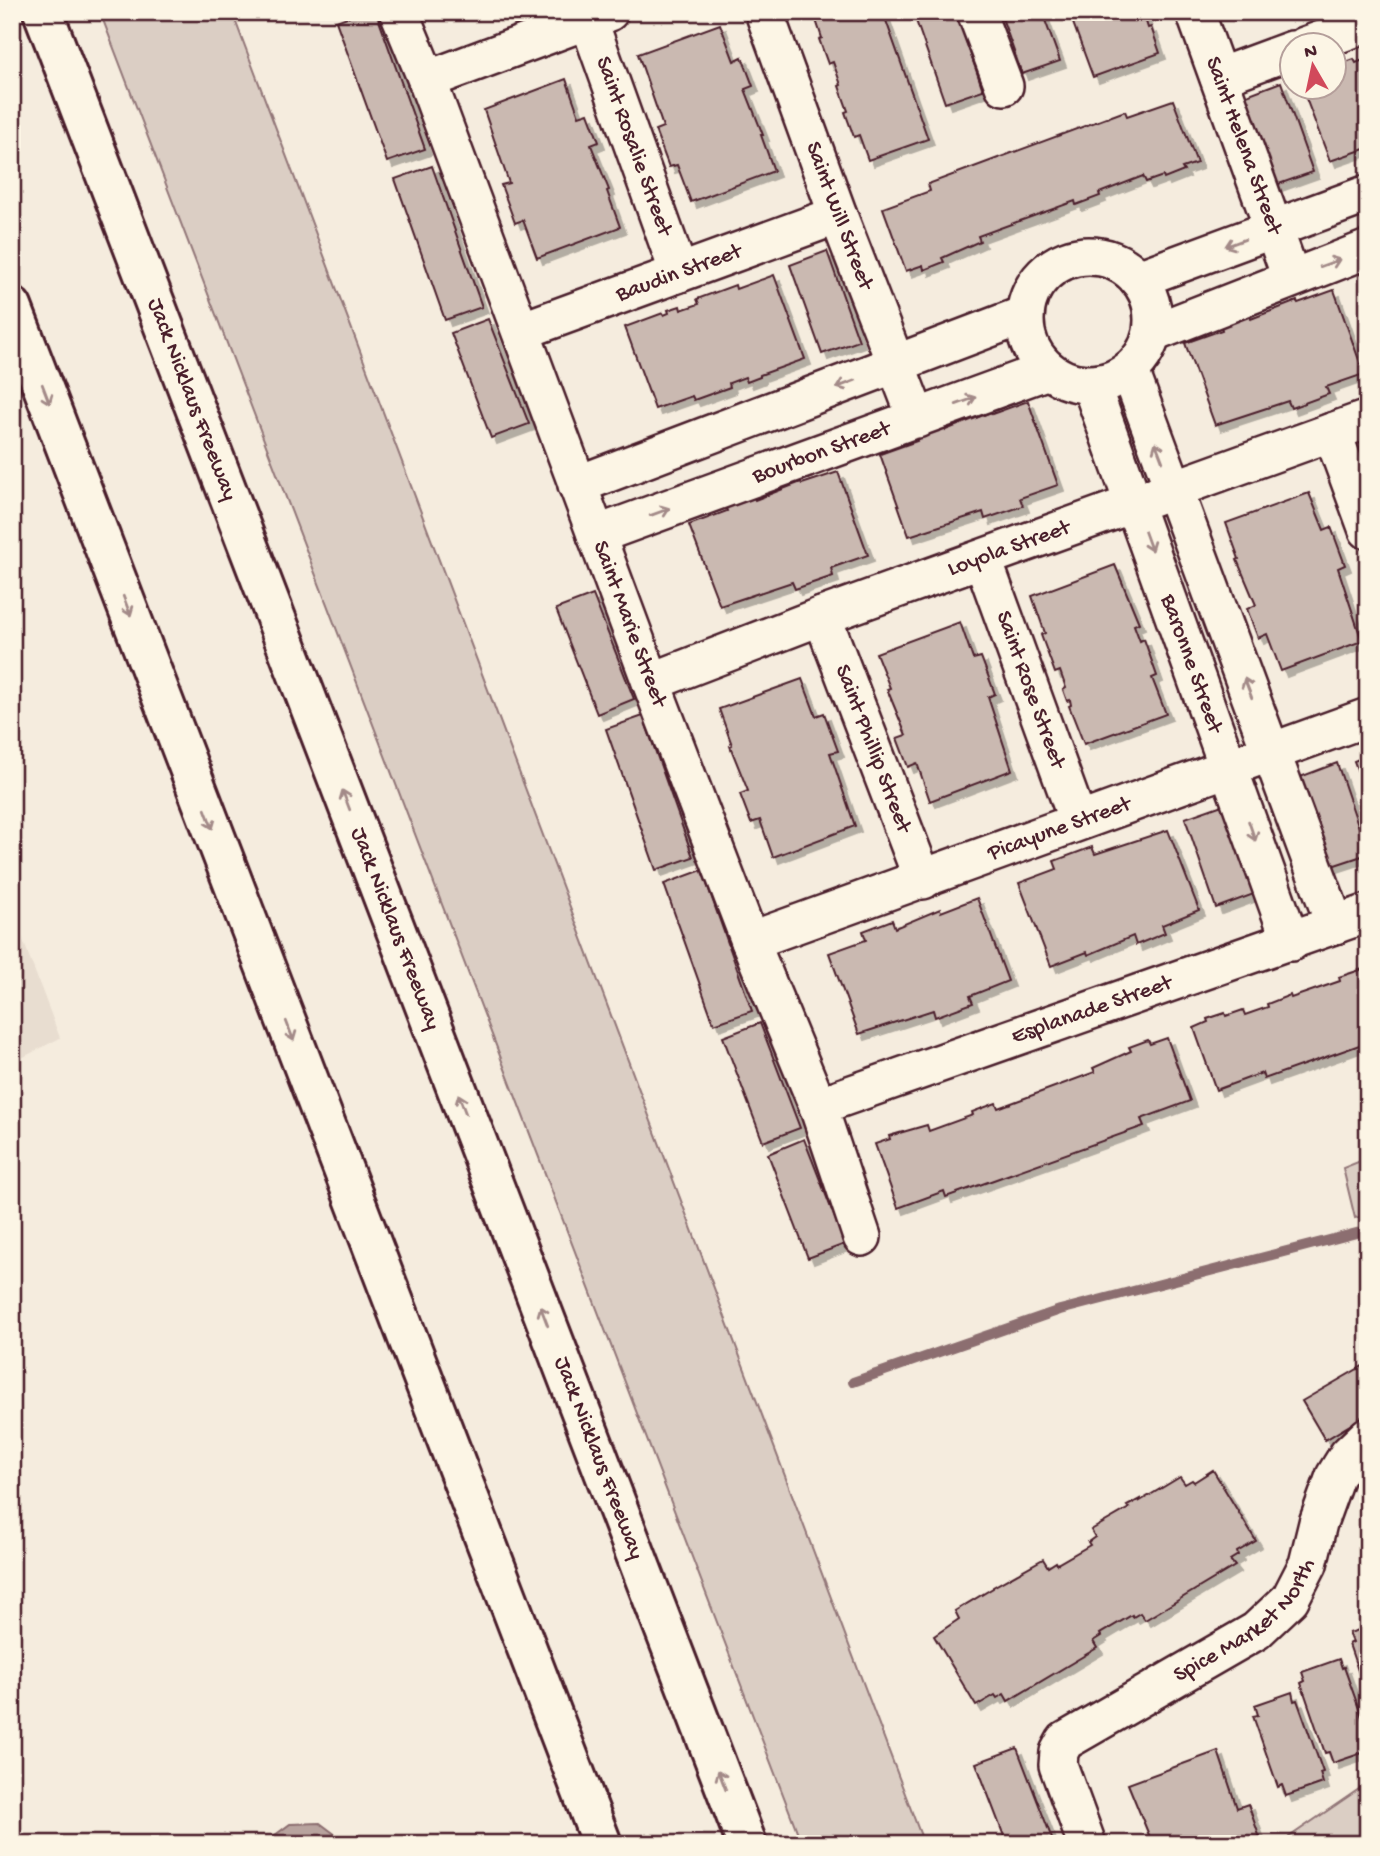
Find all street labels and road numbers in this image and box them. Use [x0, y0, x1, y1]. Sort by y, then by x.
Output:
street label: Saint Rosalie Street [589, 53, 679, 241]
street label: Saint Helena Street [1199, 53, 1288, 239]
street label: Saint Will Street [799, 138, 880, 295]
street label: Baudin Street [611, 237, 747, 309]
street label: Jack Nicklaus Freeway [141, 294, 243, 504]
street label: Bourbon Street [748, 415, 895, 491]
street label: Loyola Street [944, 514, 1075, 583]
street label: Saint Marie Street [586, 537, 673, 712]
street label: Baronne Street [1153, 590, 1229, 738]
street label: Saint Rose Street [989, 607, 1072, 774]
street label: Saint Phillip Street [828, 661, 918, 838]
street label: Picayune Street [983, 790, 1136, 867]
street label: Jack Nicklaus Freeway [344, 824, 446, 1034]
street label: Esplanade Street [1008, 969, 1177, 1051]
street label: Jack Nicklaus Freeway [548, 1353, 650, 1563]
street label: Spice Market North [1169, 1554, 1322, 1689]

